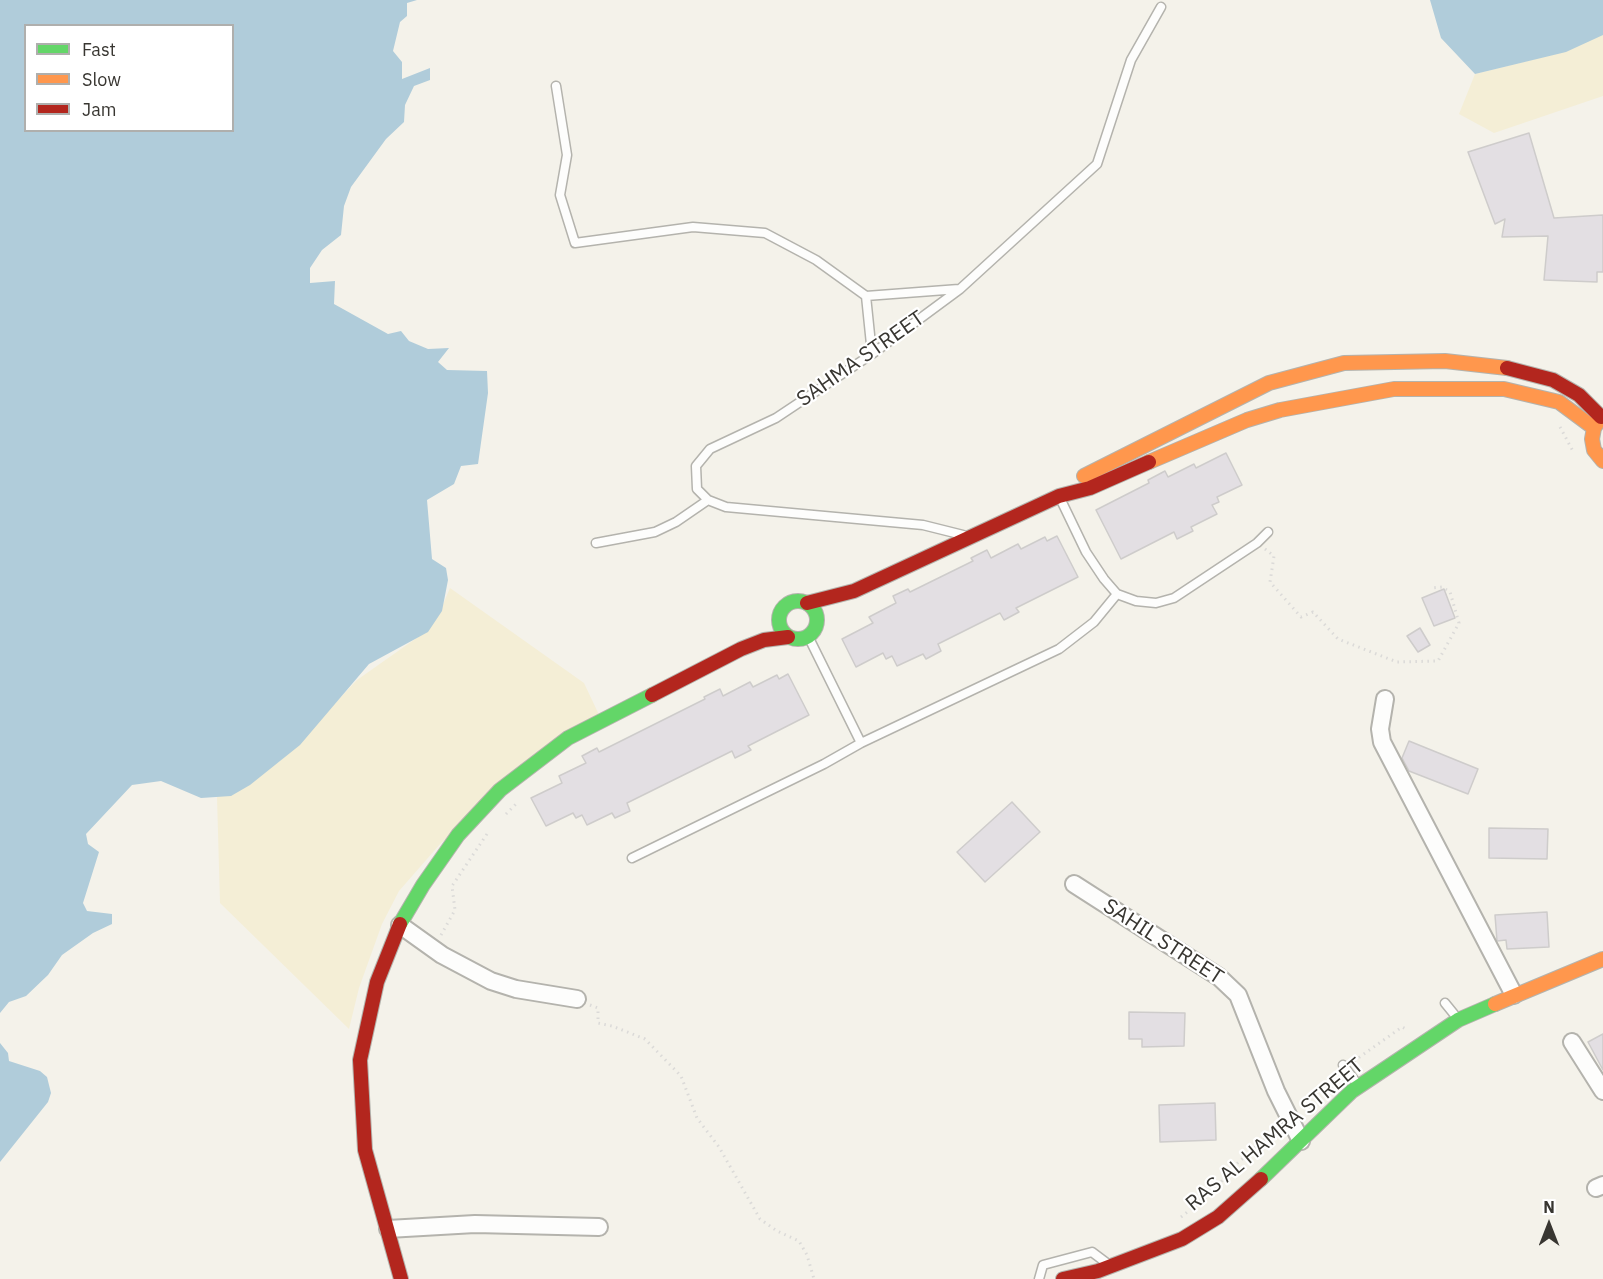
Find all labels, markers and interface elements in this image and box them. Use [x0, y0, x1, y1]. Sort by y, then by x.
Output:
legend [24, 24, 234, 132]
text: Fast [82, 38, 116, 61]
text: Slow [82, 68, 121, 91]
text: Jam [82, 98, 117, 121]
street label: SAHMA STREET [792, 306, 930, 412]
street label: SAHIL STREET [1098, 894, 1228, 990]
street label: RAS AL HAMRA STREET [1181, 1053, 1369, 1217]
north arrow [1519, 1195, 1579, 1255]
text: N [1543, 1197, 1555, 1217]

